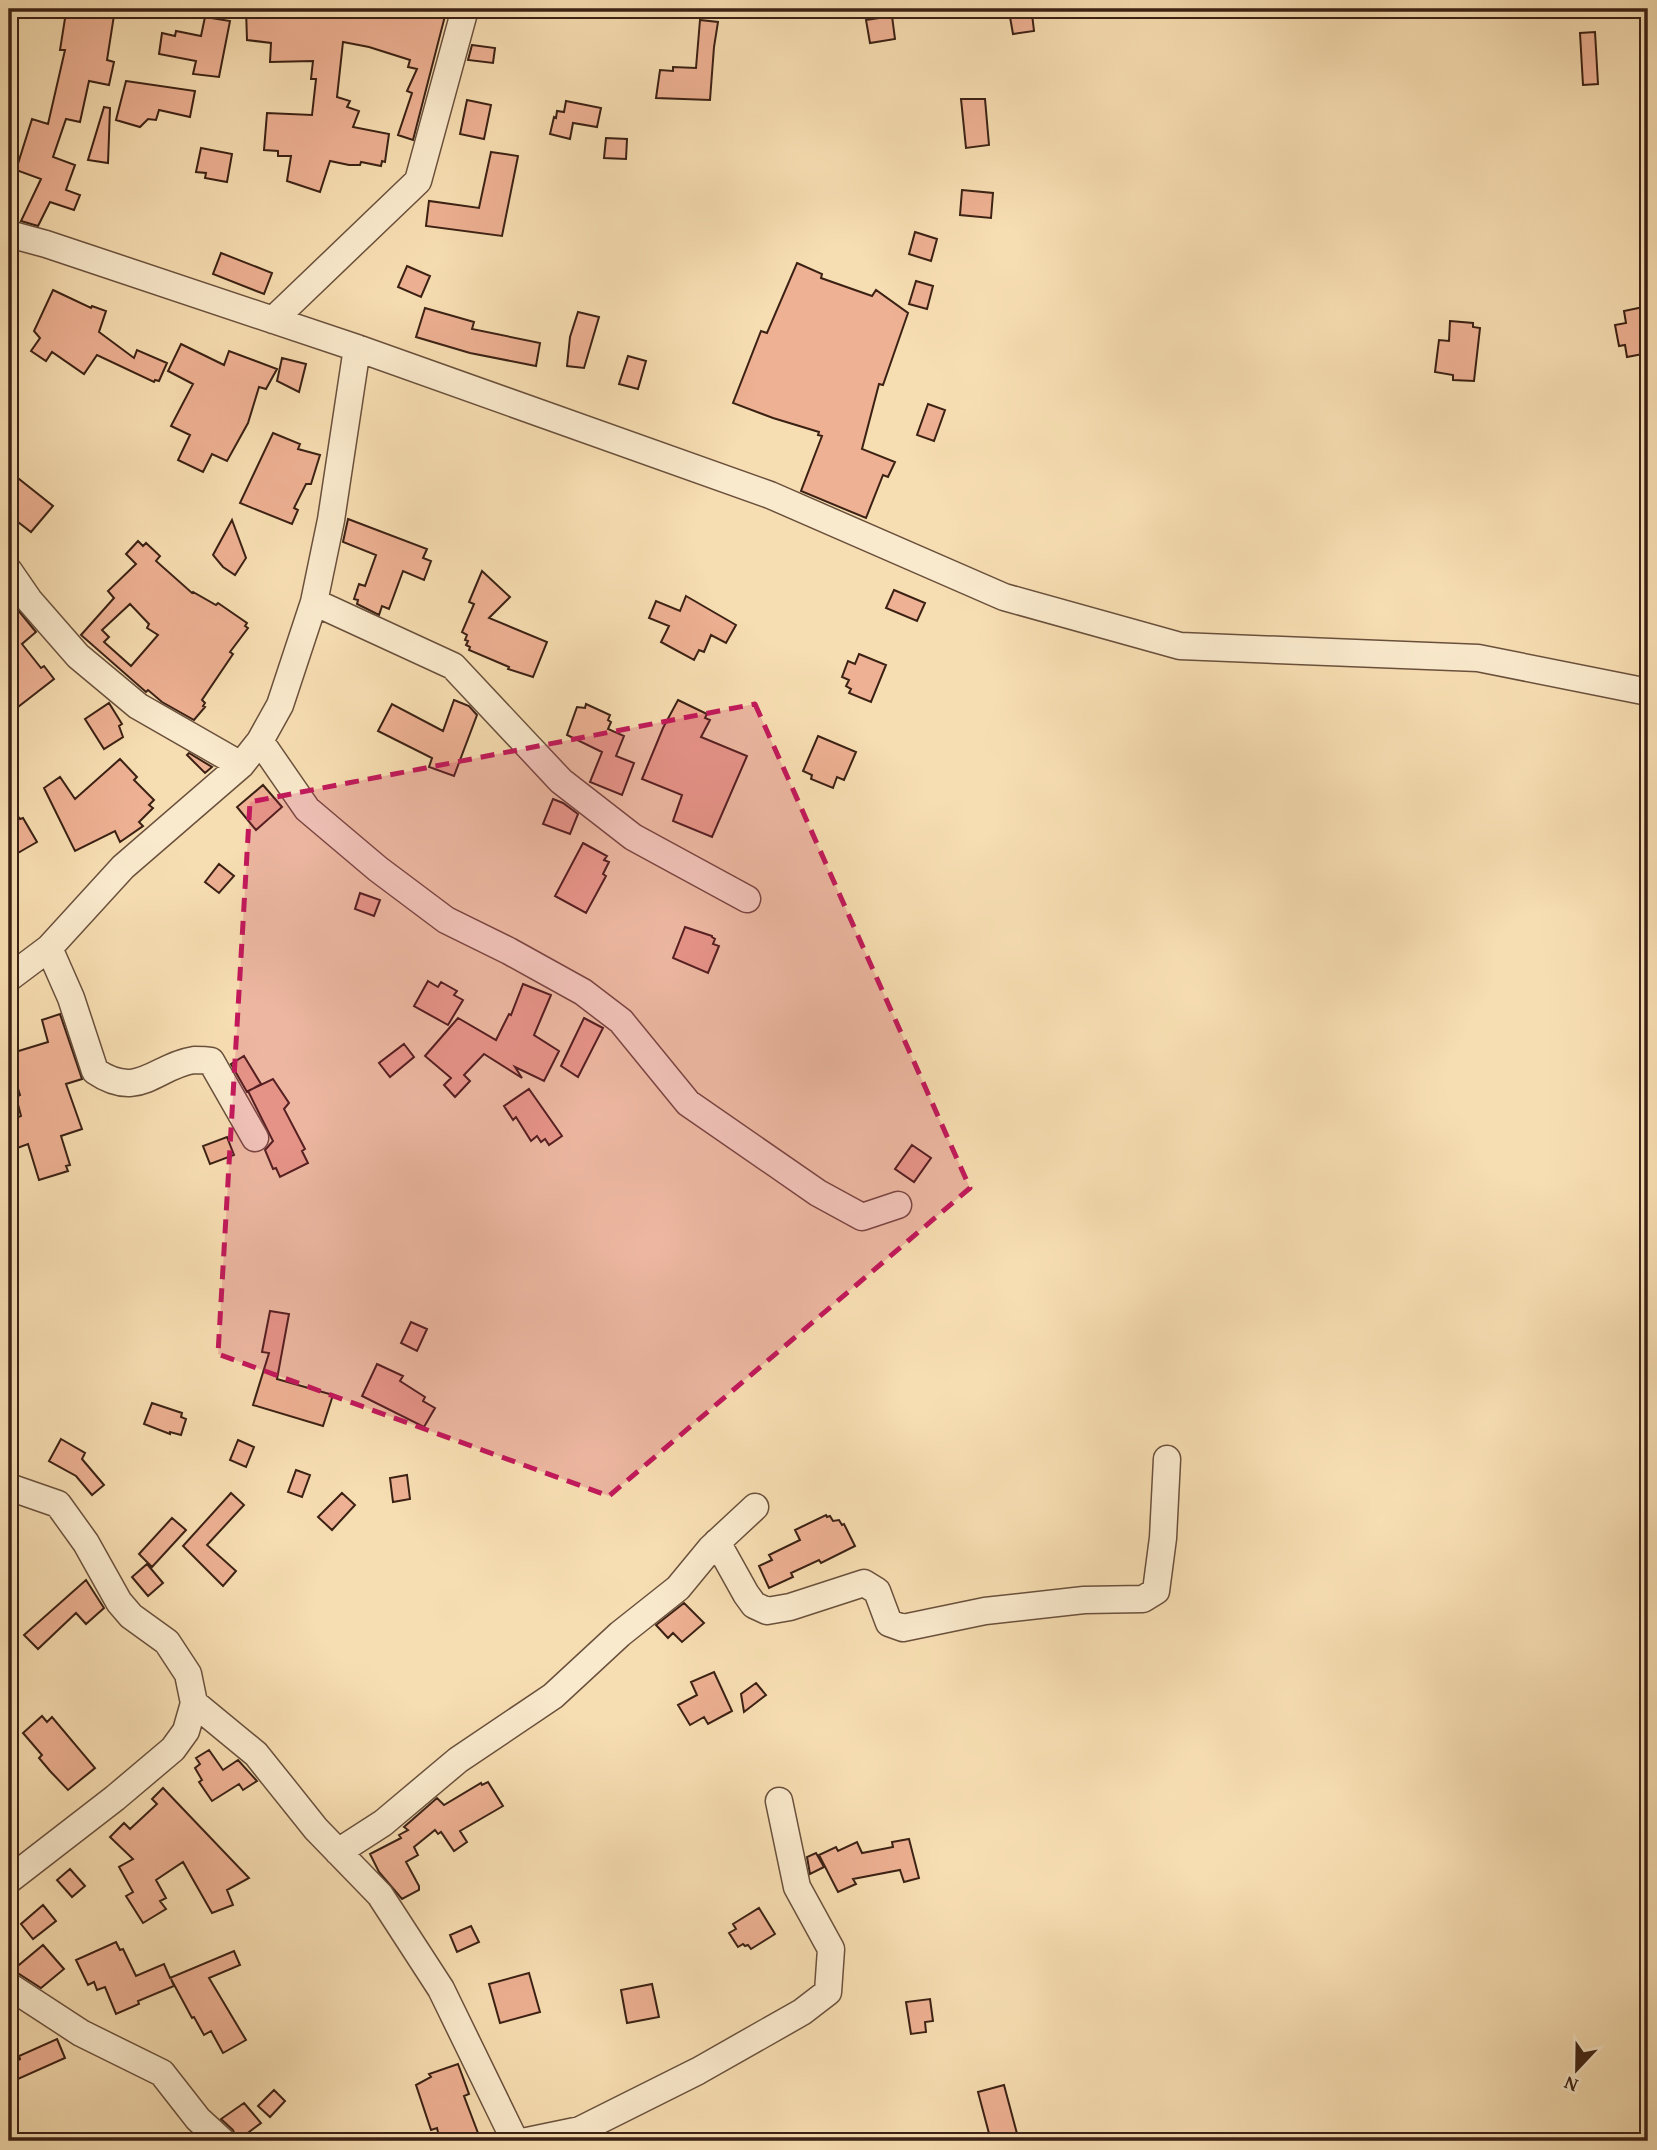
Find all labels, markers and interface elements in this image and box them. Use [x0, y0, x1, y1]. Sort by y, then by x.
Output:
north arrow [1542, 2035, 1612, 2104]
text: N [1559, 2069, 1582, 2100]

